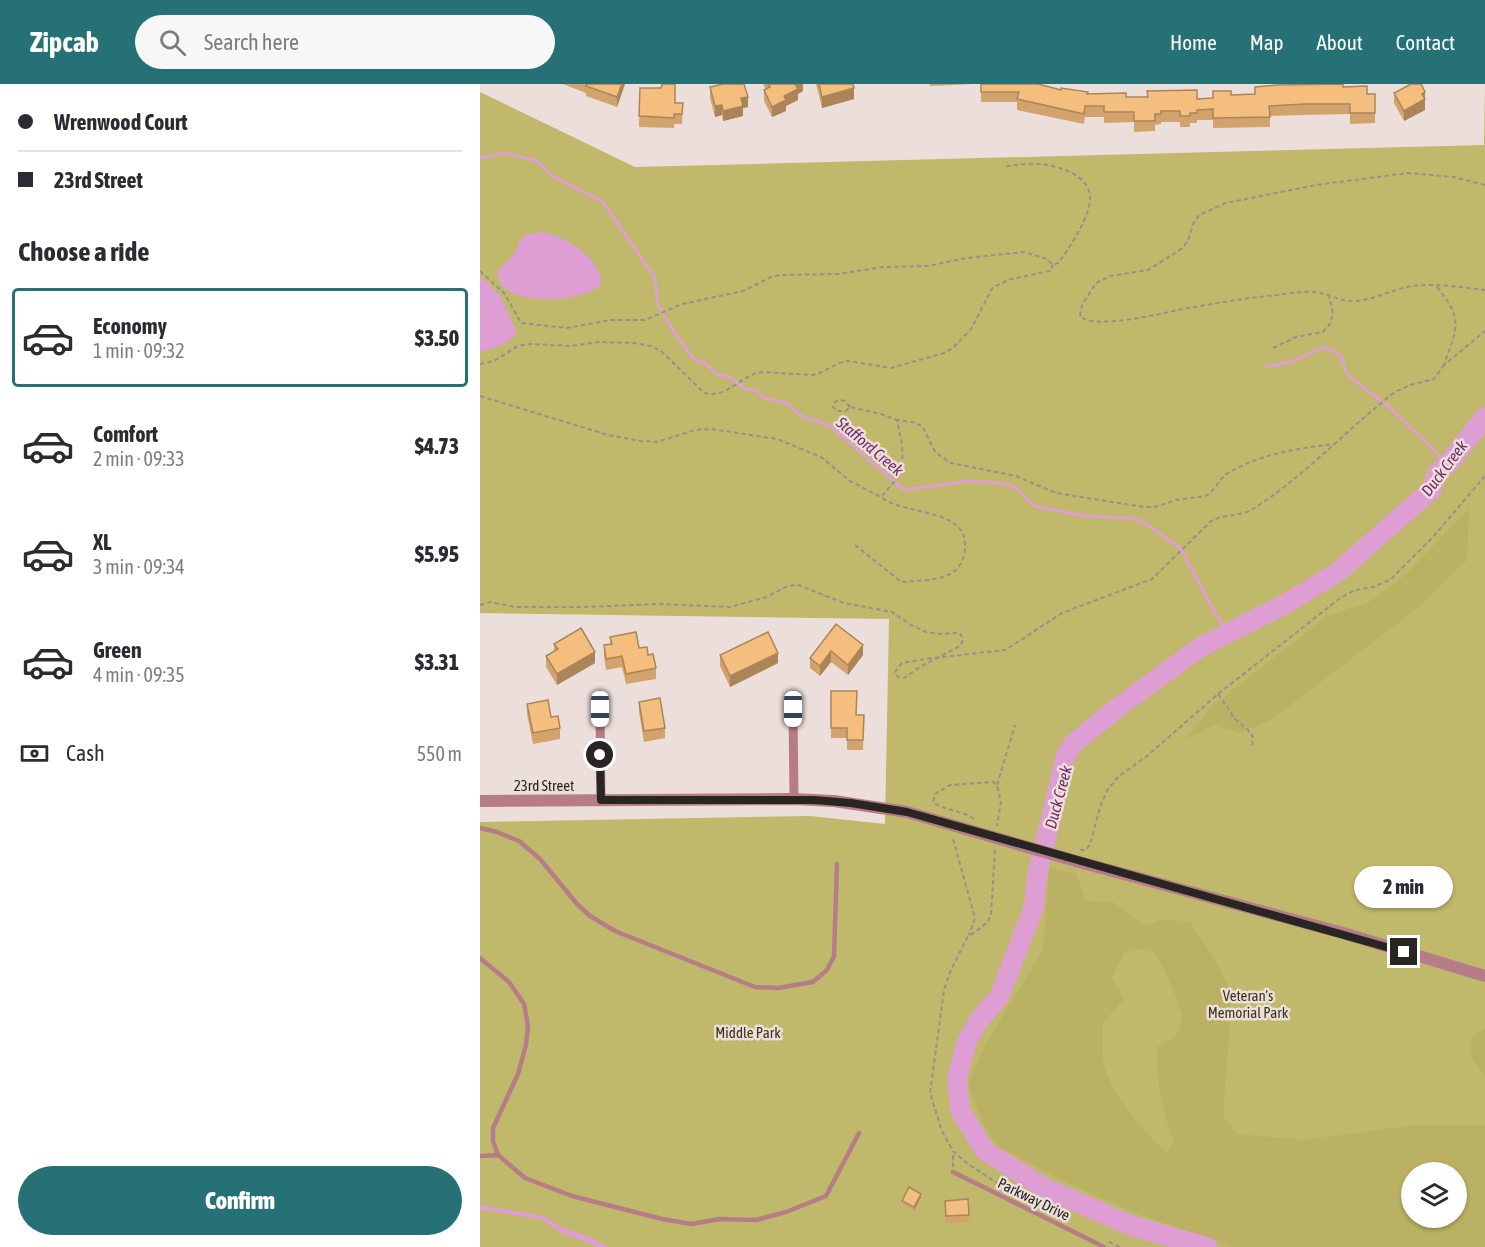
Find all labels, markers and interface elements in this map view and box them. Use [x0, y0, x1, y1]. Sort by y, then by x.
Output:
search box [135, 15, 555, 69]
text: Zipcab [30, 26, 99, 58]
icon: search [156, 26, 189, 59]
text: Search here [204, 29, 299, 55]
text: Home [1170, 30, 1217, 54]
text: Map [1250, 30, 1284, 54]
text: About [1317, 30, 1363, 54]
text: Contact [1396, 30, 1455, 54]
text: Wrenwood Court [54, 109, 188, 135]
text: 23rd Street [54, 167, 143, 193]
text: Choose a ride [18, 236, 150, 267]
icon: car [21, 311, 75, 365]
text: Economy [93, 313, 167, 339]
text: $3.50 [415, 325, 459, 351]
text: 1 min · 09:32 [93, 339, 185, 362]
water label: Stafford Creek [832, 412, 908, 480]
icon: car [21, 419, 75, 473]
text: Comfort [93, 421, 158, 447]
text: $4.73 [415, 433, 459, 459]
water label: Duck Creek [1417, 436, 1471, 499]
text: 2 min · 09:33 [93, 447, 185, 470]
icon: car [21, 527, 75, 581]
text: XL [93, 529, 111, 555]
text: $5.95 [415, 541, 459, 567]
text: 3 min · 09:34 [93, 555, 185, 578]
icon: car [21, 635, 75, 689]
text: Green [93, 637, 142, 663]
text: $3.31 [415, 649, 459, 675]
text: 4 min · 09:35 [93, 663, 185, 686]
car [591, 691, 609, 727]
car [784, 691, 802, 727]
icon: cash [18, 737, 51, 770]
text: Cash [66, 740, 105, 766]
route start [586, 741, 613, 768]
text: 550 m [417, 742, 462, 765]
water label: Duck Creek [1041, 763, 1075, 830]
street label: 23rd Street [514, 777, 574, 794]
callout: 2 min [1354, 865, 1454, 907]
text: 2 min [1383, 875, 1424, 898]
route end [1390, 938, 1417, 965]
park label: Veteran's Memorial Park [1208, 987, 1289, 1021]
park label: Middle Park [715, 1024, 781, 1041]
map controls [1401, 1162, 1467, 1228]
button: layers [1401, 1162, 1467, 1228]
button: Confirm [18, 1166, 462, 1235]
street label: Parkway Drive [995, 1174, 1073, 1224]

